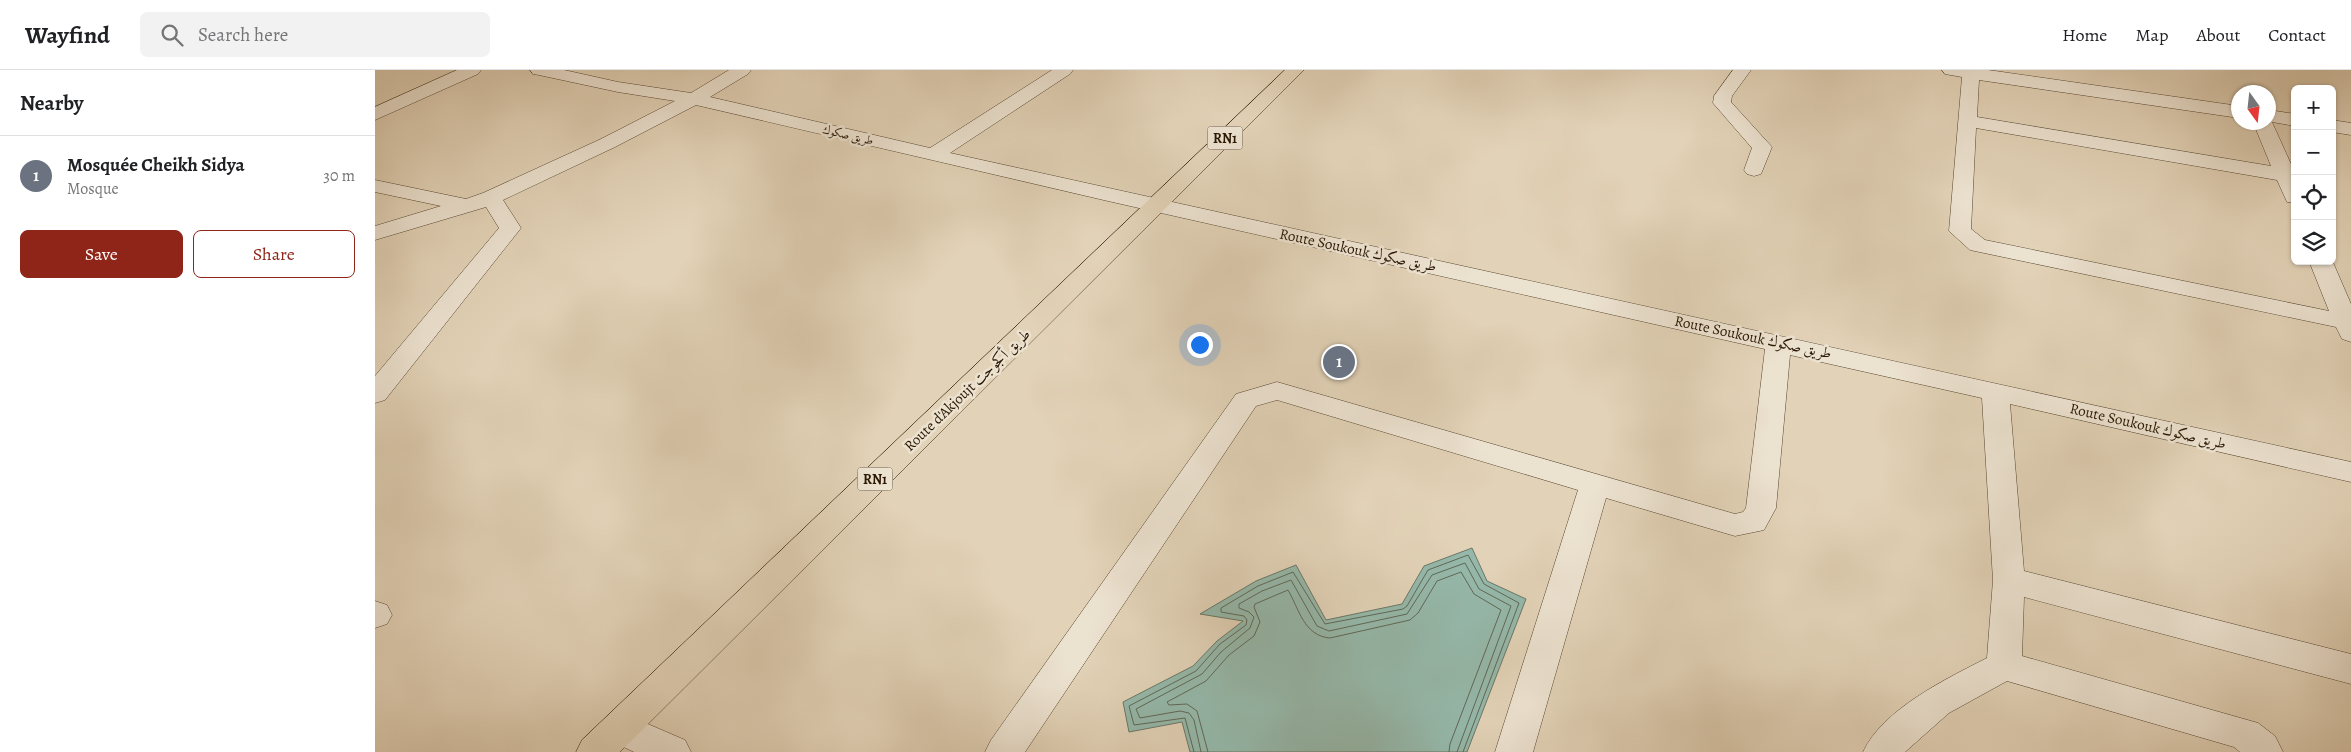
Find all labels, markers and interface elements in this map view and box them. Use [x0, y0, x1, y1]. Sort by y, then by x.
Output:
search box [140, 12, 490, 57]
text: Wayfind [25, 19, 110, 51]
icon: search [158, 21, 186, 49]
text: Search here [198, 22, 288, 48]
text: Home [2062, 23, 2107, 47]
text: Map [2135, 23, 2168, 47]
text: About [2196, 23, 2240, 47]
text: Contact [2268, 23, 2326, 47]
north arrow [2231, 85, 2276, 130]
map controls [2291, 85, 2336, 265]
button: + [2291, 85, 2336, 130]
text: Nearby [20, 89, 83, 117]
street label: طريق صكوك [821, 121, 875, 149]
road number: RN1 [1207, 126, 1243, 150]
button: − [2291, 130, 2336, 175]
text: Mosquée Cheikh Sidya [67, 152, 245, 178]
text: 1 [33, 165, 39, 187]
text: 30 m [323, 165, 355, 187]
button: locate [2291, 175, 2336, 220]
text: Mosque [67, 178, 119, 200]
button: layers [2291, 220, 2336, 265]
street label: Route Soukouk طريق صكوك [1278, 224, 1438, 276]
button: Save [20, 230, 183, 278]
button: Share [193, 230, 355, 278]
street label: Route Soukouk طريق صكوك [1673, 311, 1833, 363]
street label: Route d'Akjoujt طريق أكجوجت [899, 324, 1035, 456]
your location [1187, 332, 1213, 358]
pin: 1 [1323, 343, 1355, 381]
street label: Route Soukouk طريق صكوك [2068, 398, 2228, 454]
road number: RN1 [857, 468, 893, 490]

